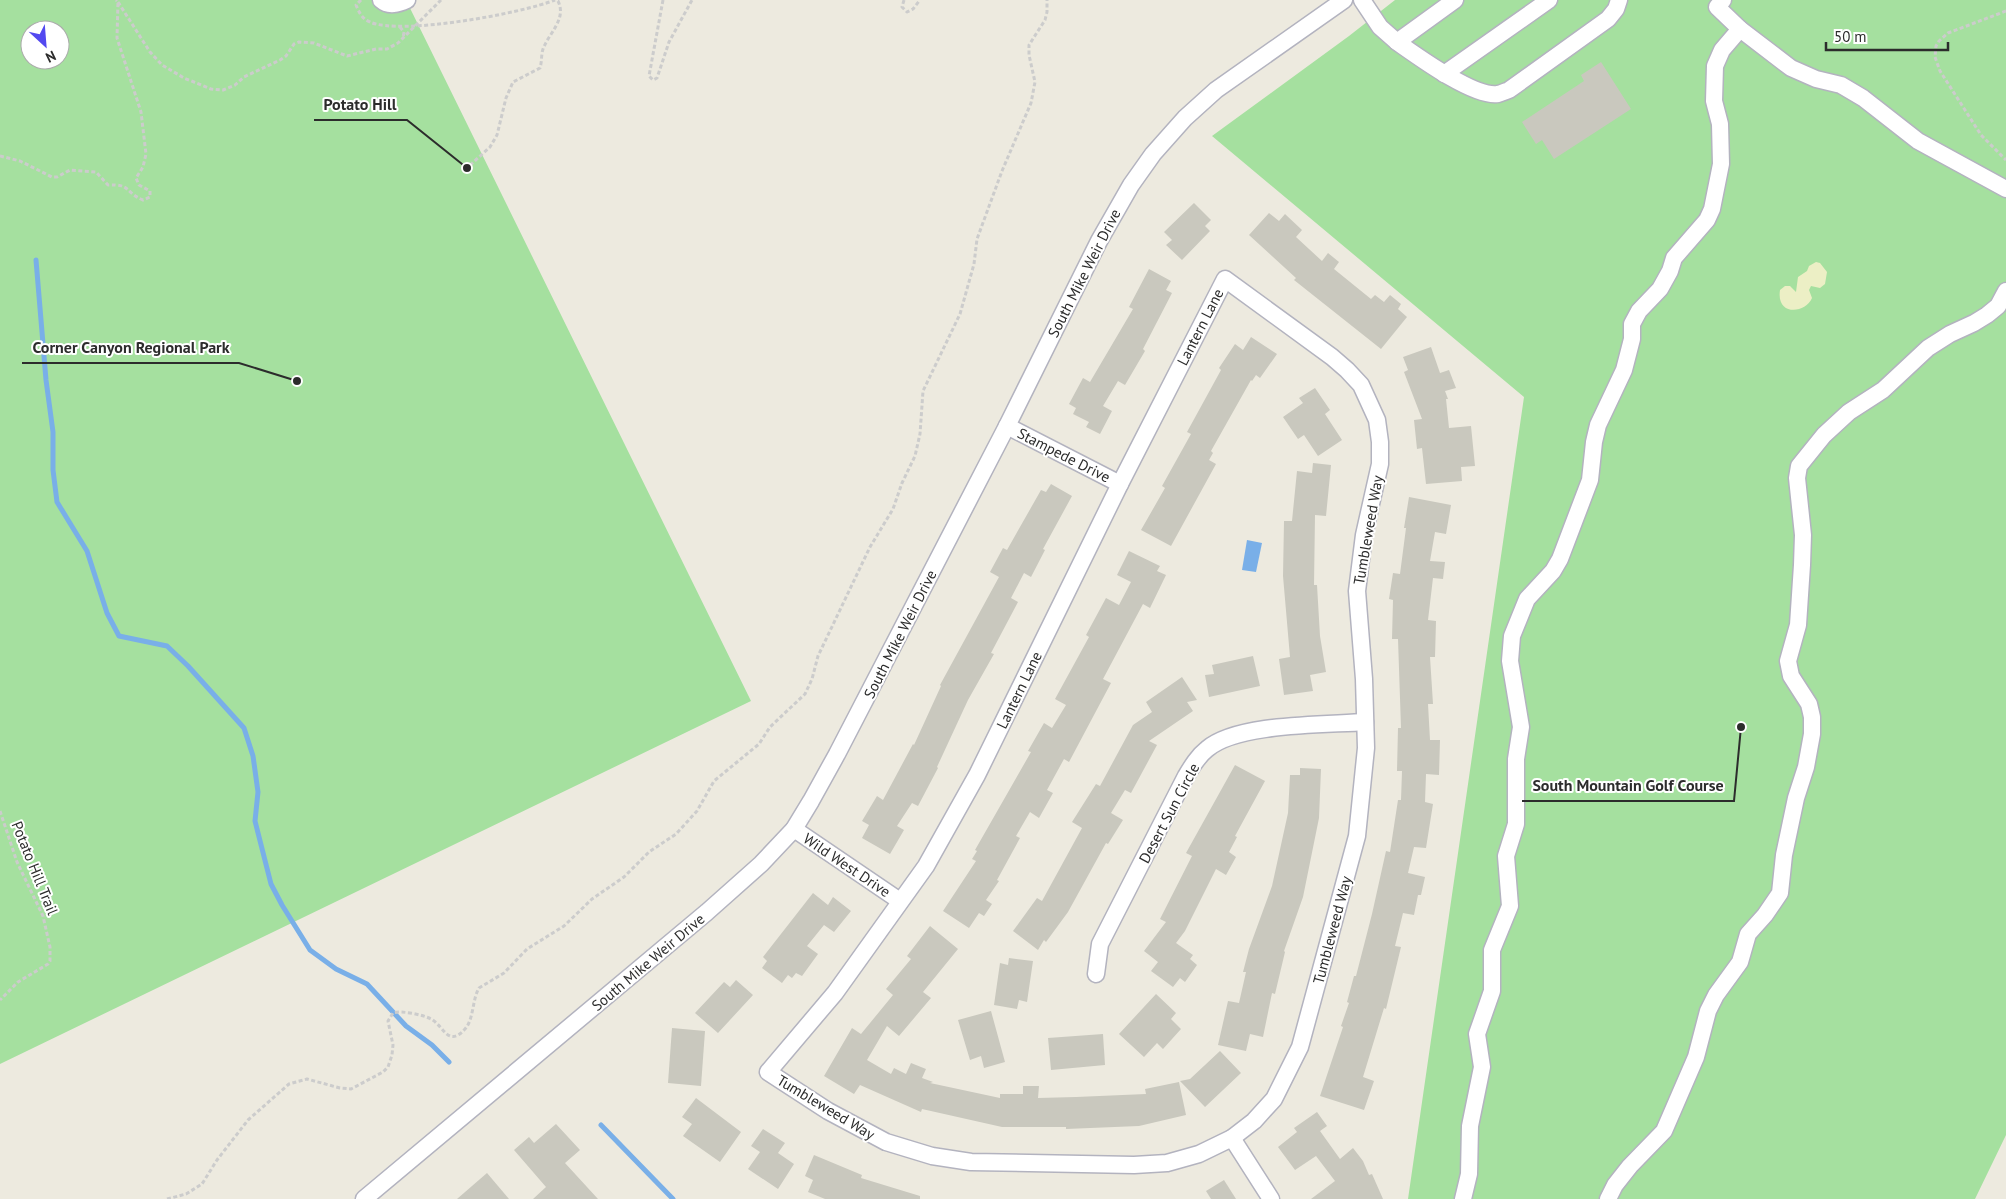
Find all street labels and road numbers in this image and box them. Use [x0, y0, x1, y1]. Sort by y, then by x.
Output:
street label: South Mike Weir Drive [1043, 206, 1125, 340]
street label: Lantern Lane [1173, 285, 1227, 369]
street label: Stampede Drive [1014, 423, 1114, 487]
street label: Tumbleweed Way [1349, 474, 1387, 586]
street label: South Mike Weir Drive [859, 567, 941, 701]
street label: Lantern Lane [992, 648, 1046, 732]
street label: Desert Sun Circle [1135, 760, 1203, 866]
street label: Potato Hill Trail [8, 818, 63, 918]
street label: Wild West Drive [800, 829, 894, 901]
street label: Tumbleweed Way [1308, 874, 1356, 986]
street label: South Mike Weir Drive [588, 909, 708, 1015]
street label: Tumbleweed Way [774, 1070, 878, 1144]

